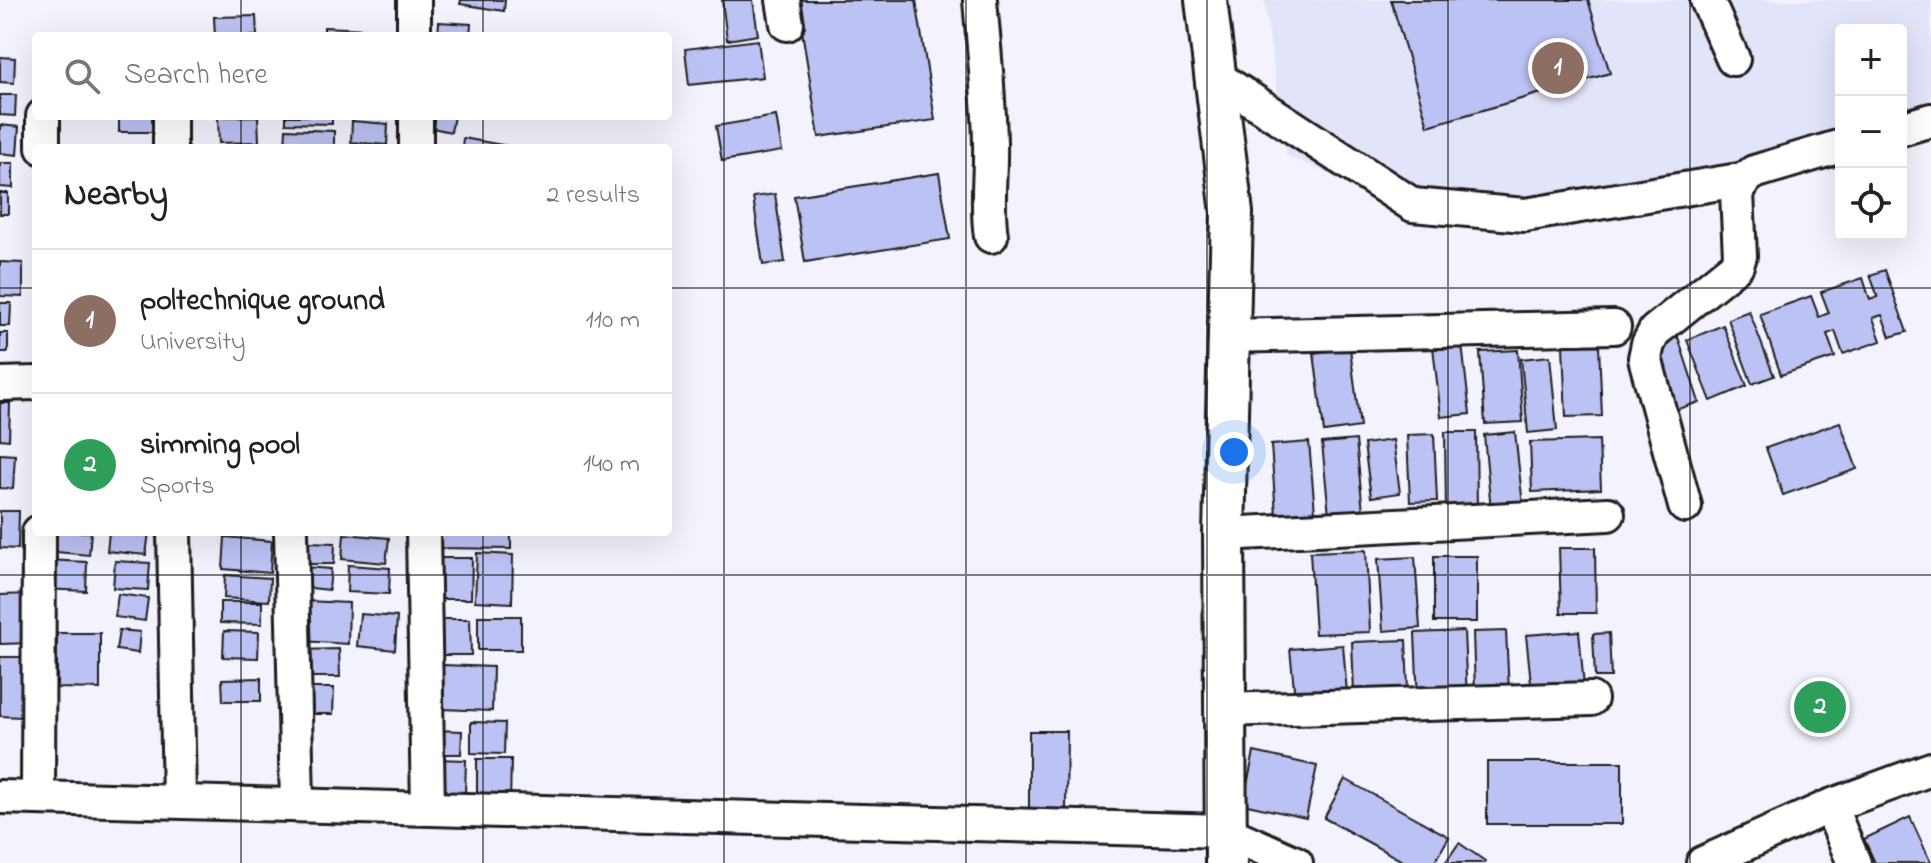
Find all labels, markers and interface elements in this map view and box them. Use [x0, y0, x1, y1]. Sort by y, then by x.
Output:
map controls [1835, 24, 1907, 240]
button: + [1835, 24, 1907, 96]
search box [32, 32, 672, 120]
pin: 1 [1532, 38, 1584, 98]
icon: search [60, 54, 104, 98]
text: Search here [124, 54, 268, 98]
button: − [1835, 96, 1907, 168]
button: locate [1835, 168, 1907, 240]
text: Nearby [64, 171, 168, 221]
text: 2 results [547, 177, 640, 215]
text: poltechnique ground [140, 280, 385, 324]
text: 1 [86, 302, 94, 340]
text: 110 m [586, 302, 640, 340]
text: University [140, 324, 246, 362]
text: simming pool [140, 424, 300, 468]
your location [1214, 432, 1254, 472]
text: 2 [84, 446, 96, 484]
text: 140 m [583, 446, 640, 484]
text: Sports [140, 468, 214, 506]
pin: 2 [1794, 677, 1846, 737]

